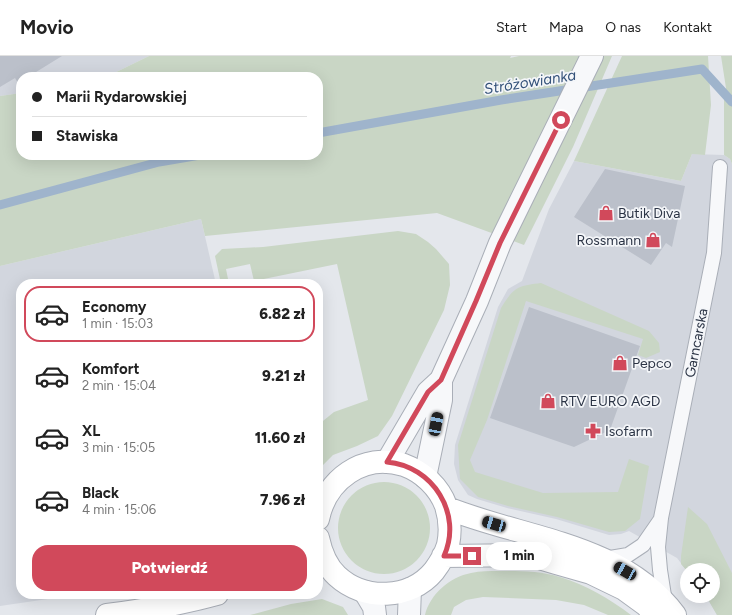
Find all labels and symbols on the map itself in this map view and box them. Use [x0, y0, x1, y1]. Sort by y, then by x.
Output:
water label: Stróżowianka [483, 66, 578, 98]
route start [552, 111, 570, 129]
shop icon: Butik Diva [597, 204, 615, 222]
place label: Butik Diva [618, 205, 680, 222]
shop icon: Rossmann [644, 231, 662, 249]
place label: Rossmann [576, 232, 641, 249]
street label: Garncarska [681, 307, 712, 379]
shop icon: Pepco [611, 354, 629, 372]
place label: Pepco [632, 355, 672, 372]
shop icon: RTV EURO AGD [539, 392, 557, 410]
place label: RTV EURO AGD [560, 393, 660, 410]
car [428, 411, 444, 437]
pharmacy icon: Isofarm [584, 422, 602, 440]
place label: Isofarm [605, 423, 652, 440]
car [481, 515, 507, 533]
callout: 1 min [486, 542, 552, 570]
route end [463, 547, 481, 565]
car [612, 560, 638, 582]

